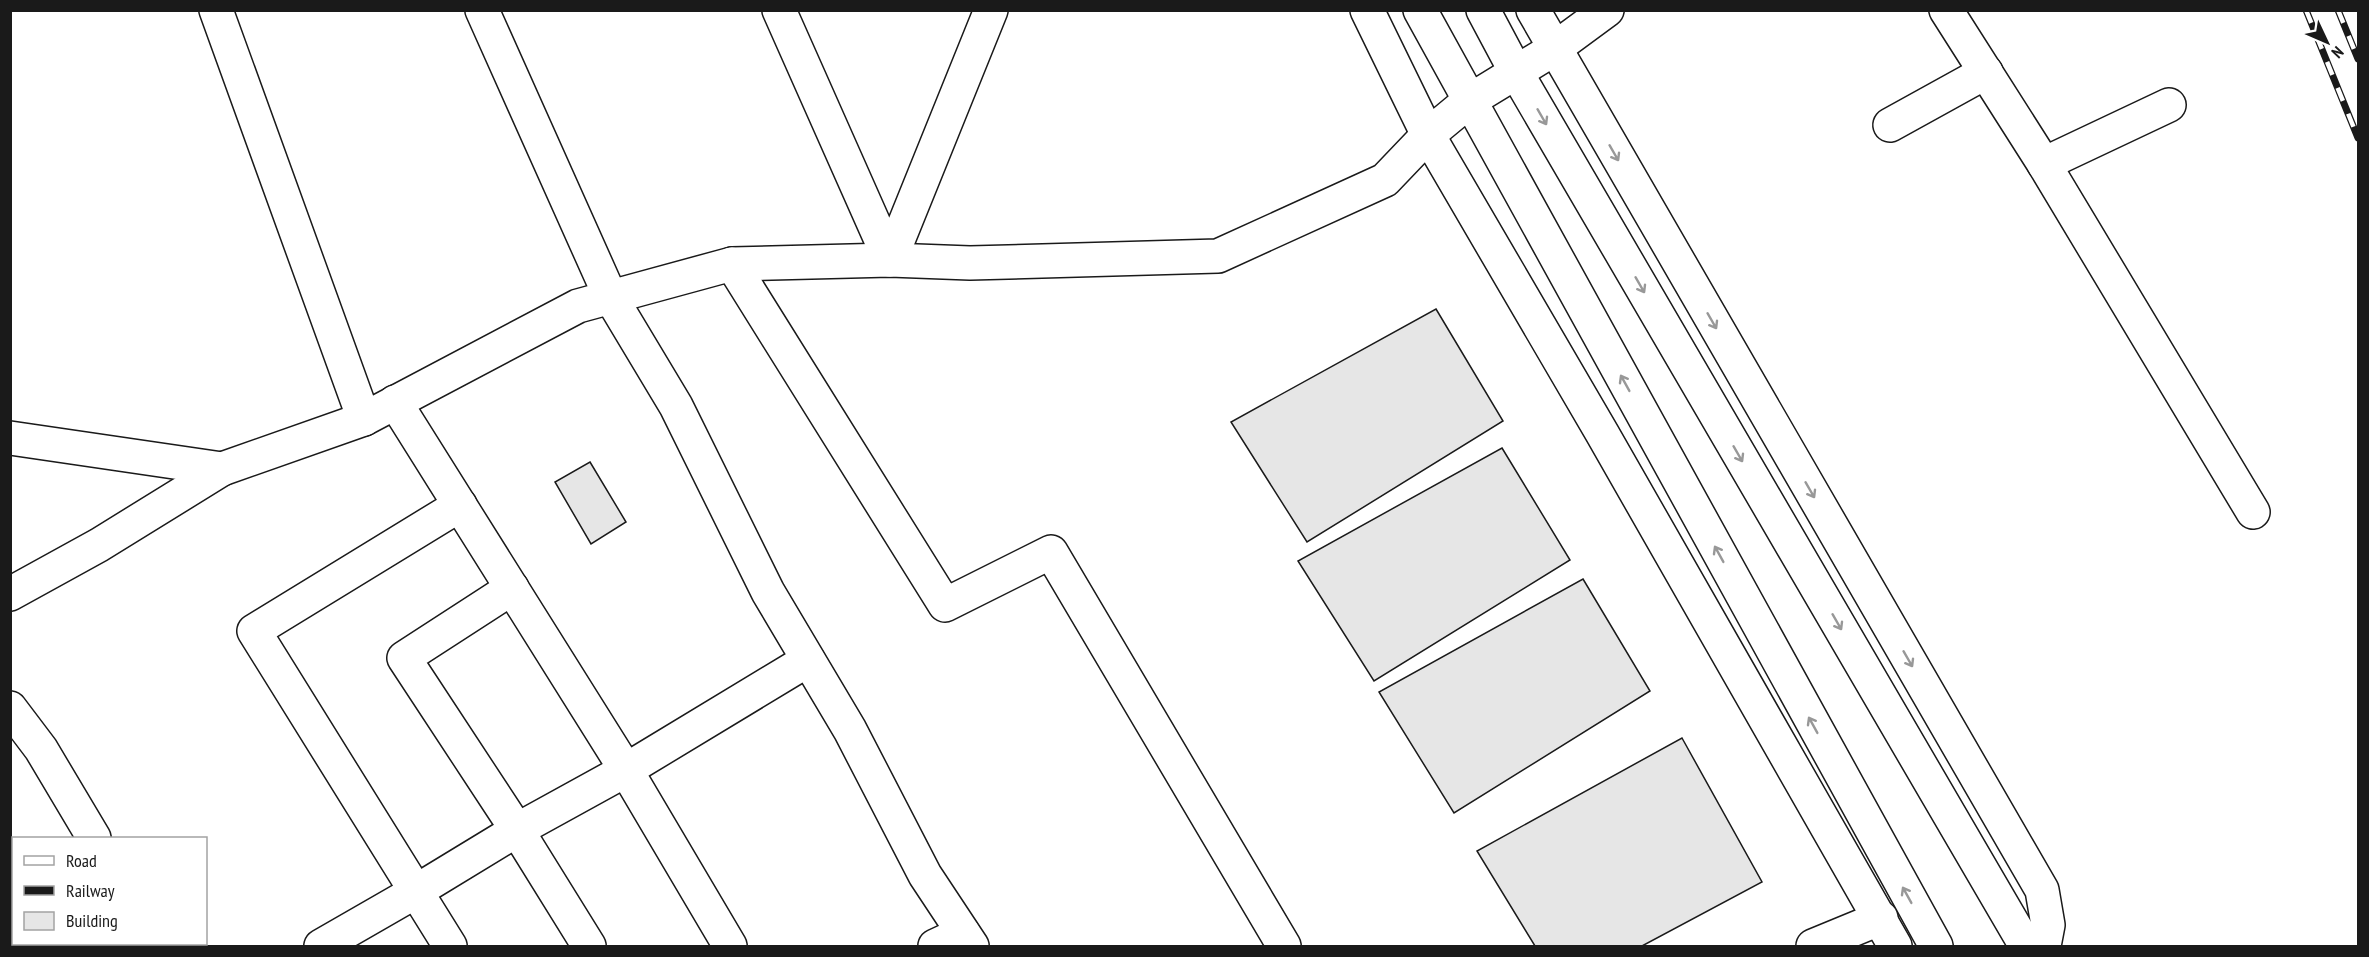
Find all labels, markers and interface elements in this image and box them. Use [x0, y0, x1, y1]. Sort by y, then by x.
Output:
north arrow [2297, 12, 2357, 72]
text: N [2328, 42, 2348, 62]
one-way arrow [1536, 108, 1548, 125]
one-way arrow [1608, 144, 1620, 161]
one-way arrow [1634, 276, 1646, 293]
one-way arrow [1706, 312, 1718, 329]
one-way arrow [1619, 375, 1631, 392]
one-way arrow [1733, 445, 1745, 462]
one-way arrow [1804, 481, 1816, 498]
one-way arrow [1713, 546, 1725, 563]
one-way arrow [1831, 613, 1843, 630]
one-way arrow [1902, 650, 1914, 667]
one-way arrow [1807, 716, 1818, 734]
legend [12, 837, 207, 945]
text: Road [66, 849, 97, 872]
text: Railway [66, 879, 115, 902]
one-way arrow [1901, 887, 1913, 904]
text: Building [66, 909, 118, 932]

